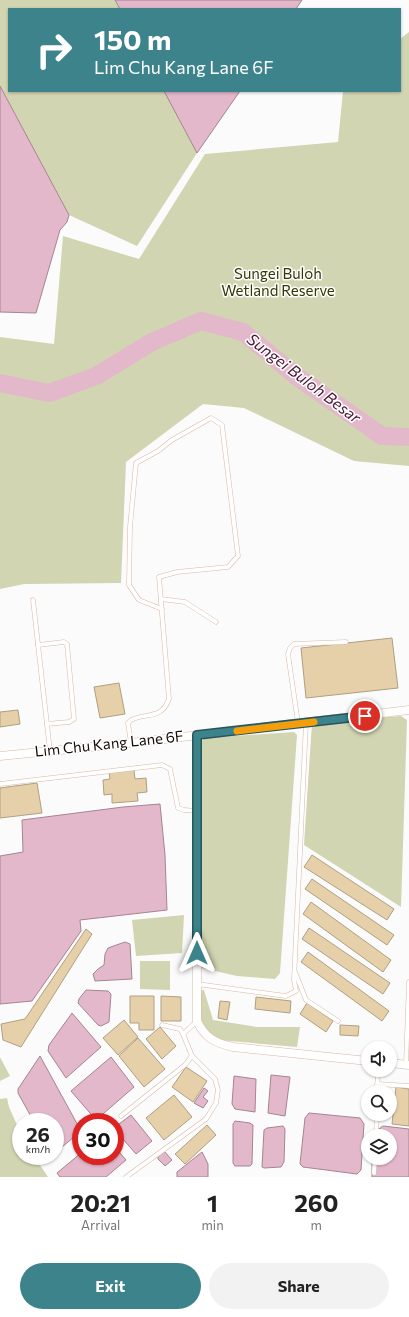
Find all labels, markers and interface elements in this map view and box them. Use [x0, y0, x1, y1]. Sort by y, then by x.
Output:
text: 150 m [94, 22, 171, 56]
icon: right [28, 24, 80, 76]
text: Lim Chu Kang Lane 6F [94, 56, 273, 78]
park label: Sungei Buloh Wetland Reserve [221, 264, 335, 299]
water label: Sungei Buloh Besar [244, 329, 365, 427]
pin [348, 699, 382, 733]
icon: arrive [354, 705, 376, 727]
street label: Lim Chu Kang Lane 6F [34, 726, 184, 760]
position arrow [176, 932, 218, 974]
map controls [361, 1041, 397, 1165]
button: sound [361, 1041, 397, 1077]
button: search [361, 1085, 397, 1121]
speed limit sign: 30 [72, 1113, 124, 1165]
text: 26 [26, 1122, 50, 1146]
button: layers [361, 1129, 397, 1165]
text: km/h [26, 1143, 50, 1155]
text: 20:21 [71, 1188, 131, 1217]
text: 1 [207, 1188, 218, 1217]
text: 260 [294, 1188, 338, 1217]
text: Arrival [81, 1217, 120, 1233]
text: min [201, 1217, 224, 1233]
text: m [311, 1217, 322, 1233]
button: Exit [20, 1263, 201, 1309]
button: Share [209, 1263, 389, 1309]

